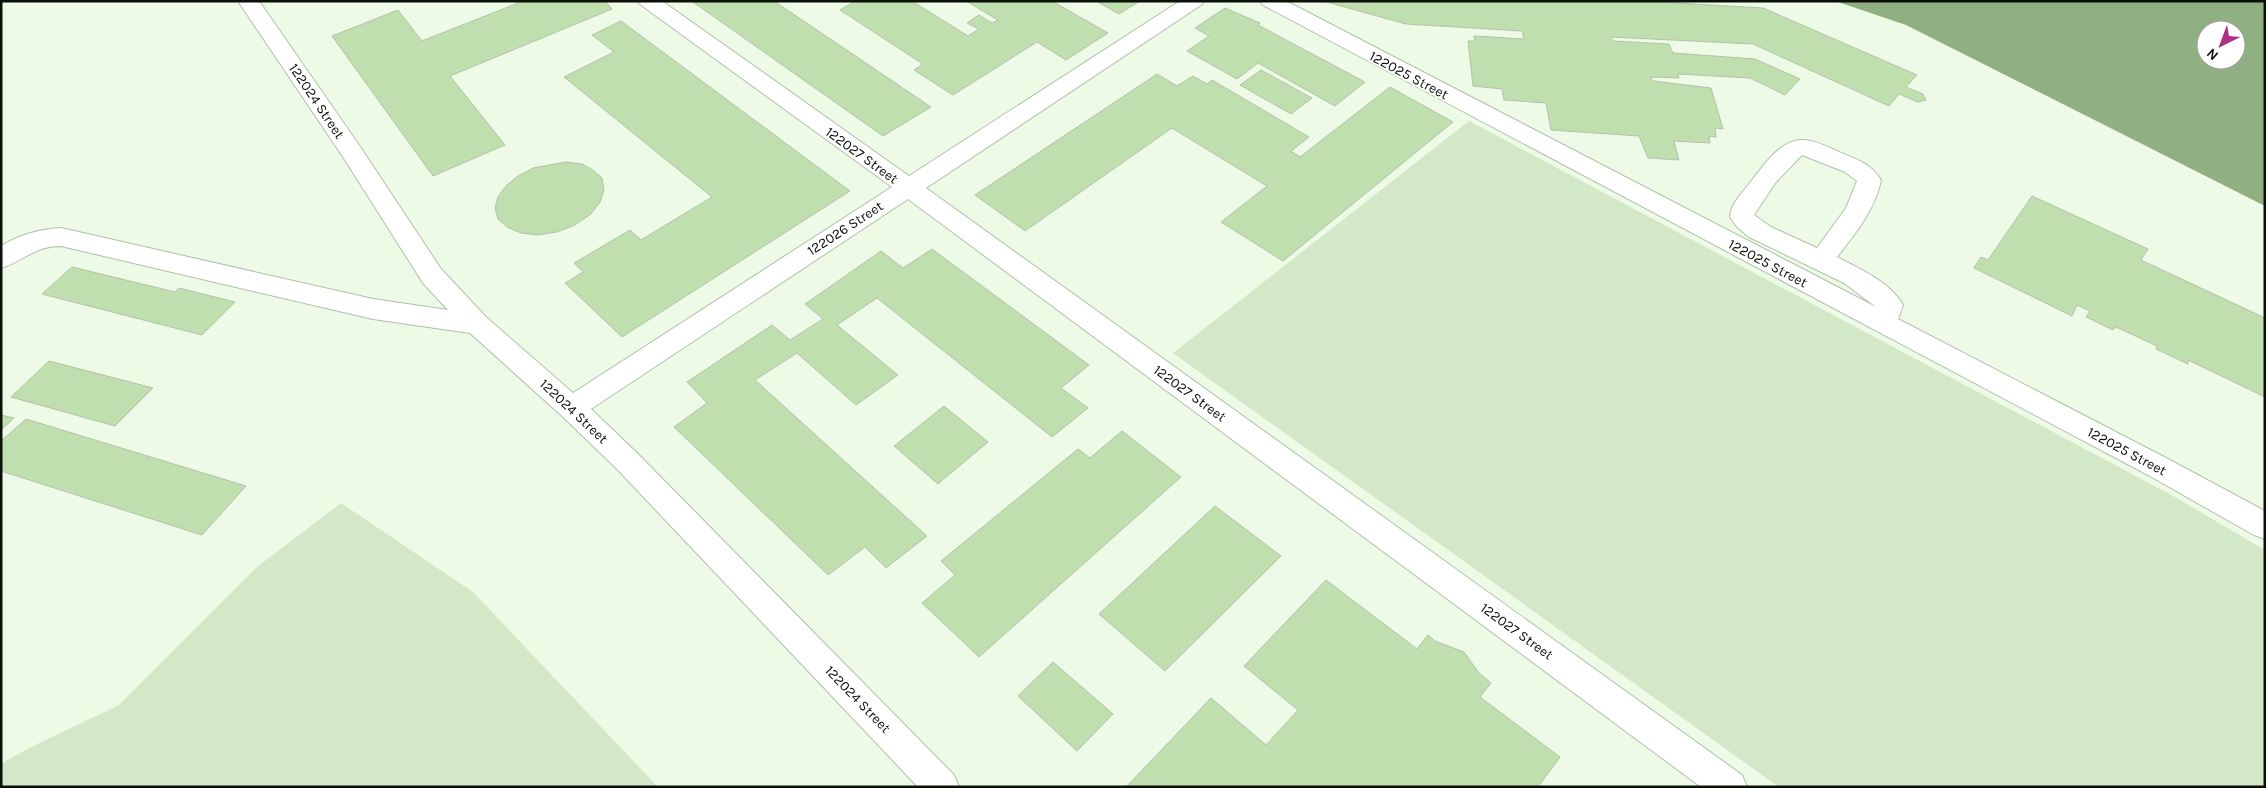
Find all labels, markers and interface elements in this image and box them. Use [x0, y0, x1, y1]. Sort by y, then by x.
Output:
north arrow [2196, 20, 2246, 70]
text: N [2203, 45, 2222, 64]
street label: 122025 Street [1366, 48, 1451, 103]
street label: 122024 Street [285, 61, 348, 142]
street label: 122027 Street [822, 123, 901, 187]
street label: 122026 Street [804, 198, 886, 259]
street label: 122025 Street [1725, 236, 1810, 291]
street label: 122027 Street [1150, 361, 1229, 425]
street label: 122024 Street [536, 376, 611, 447]
street label: 122025 Street [2084, 424, 2169, 479]
street label: 122027 Street [1477, 599, 1556, 663]
street label: 122024 Street [821, 662, 894, 736]

